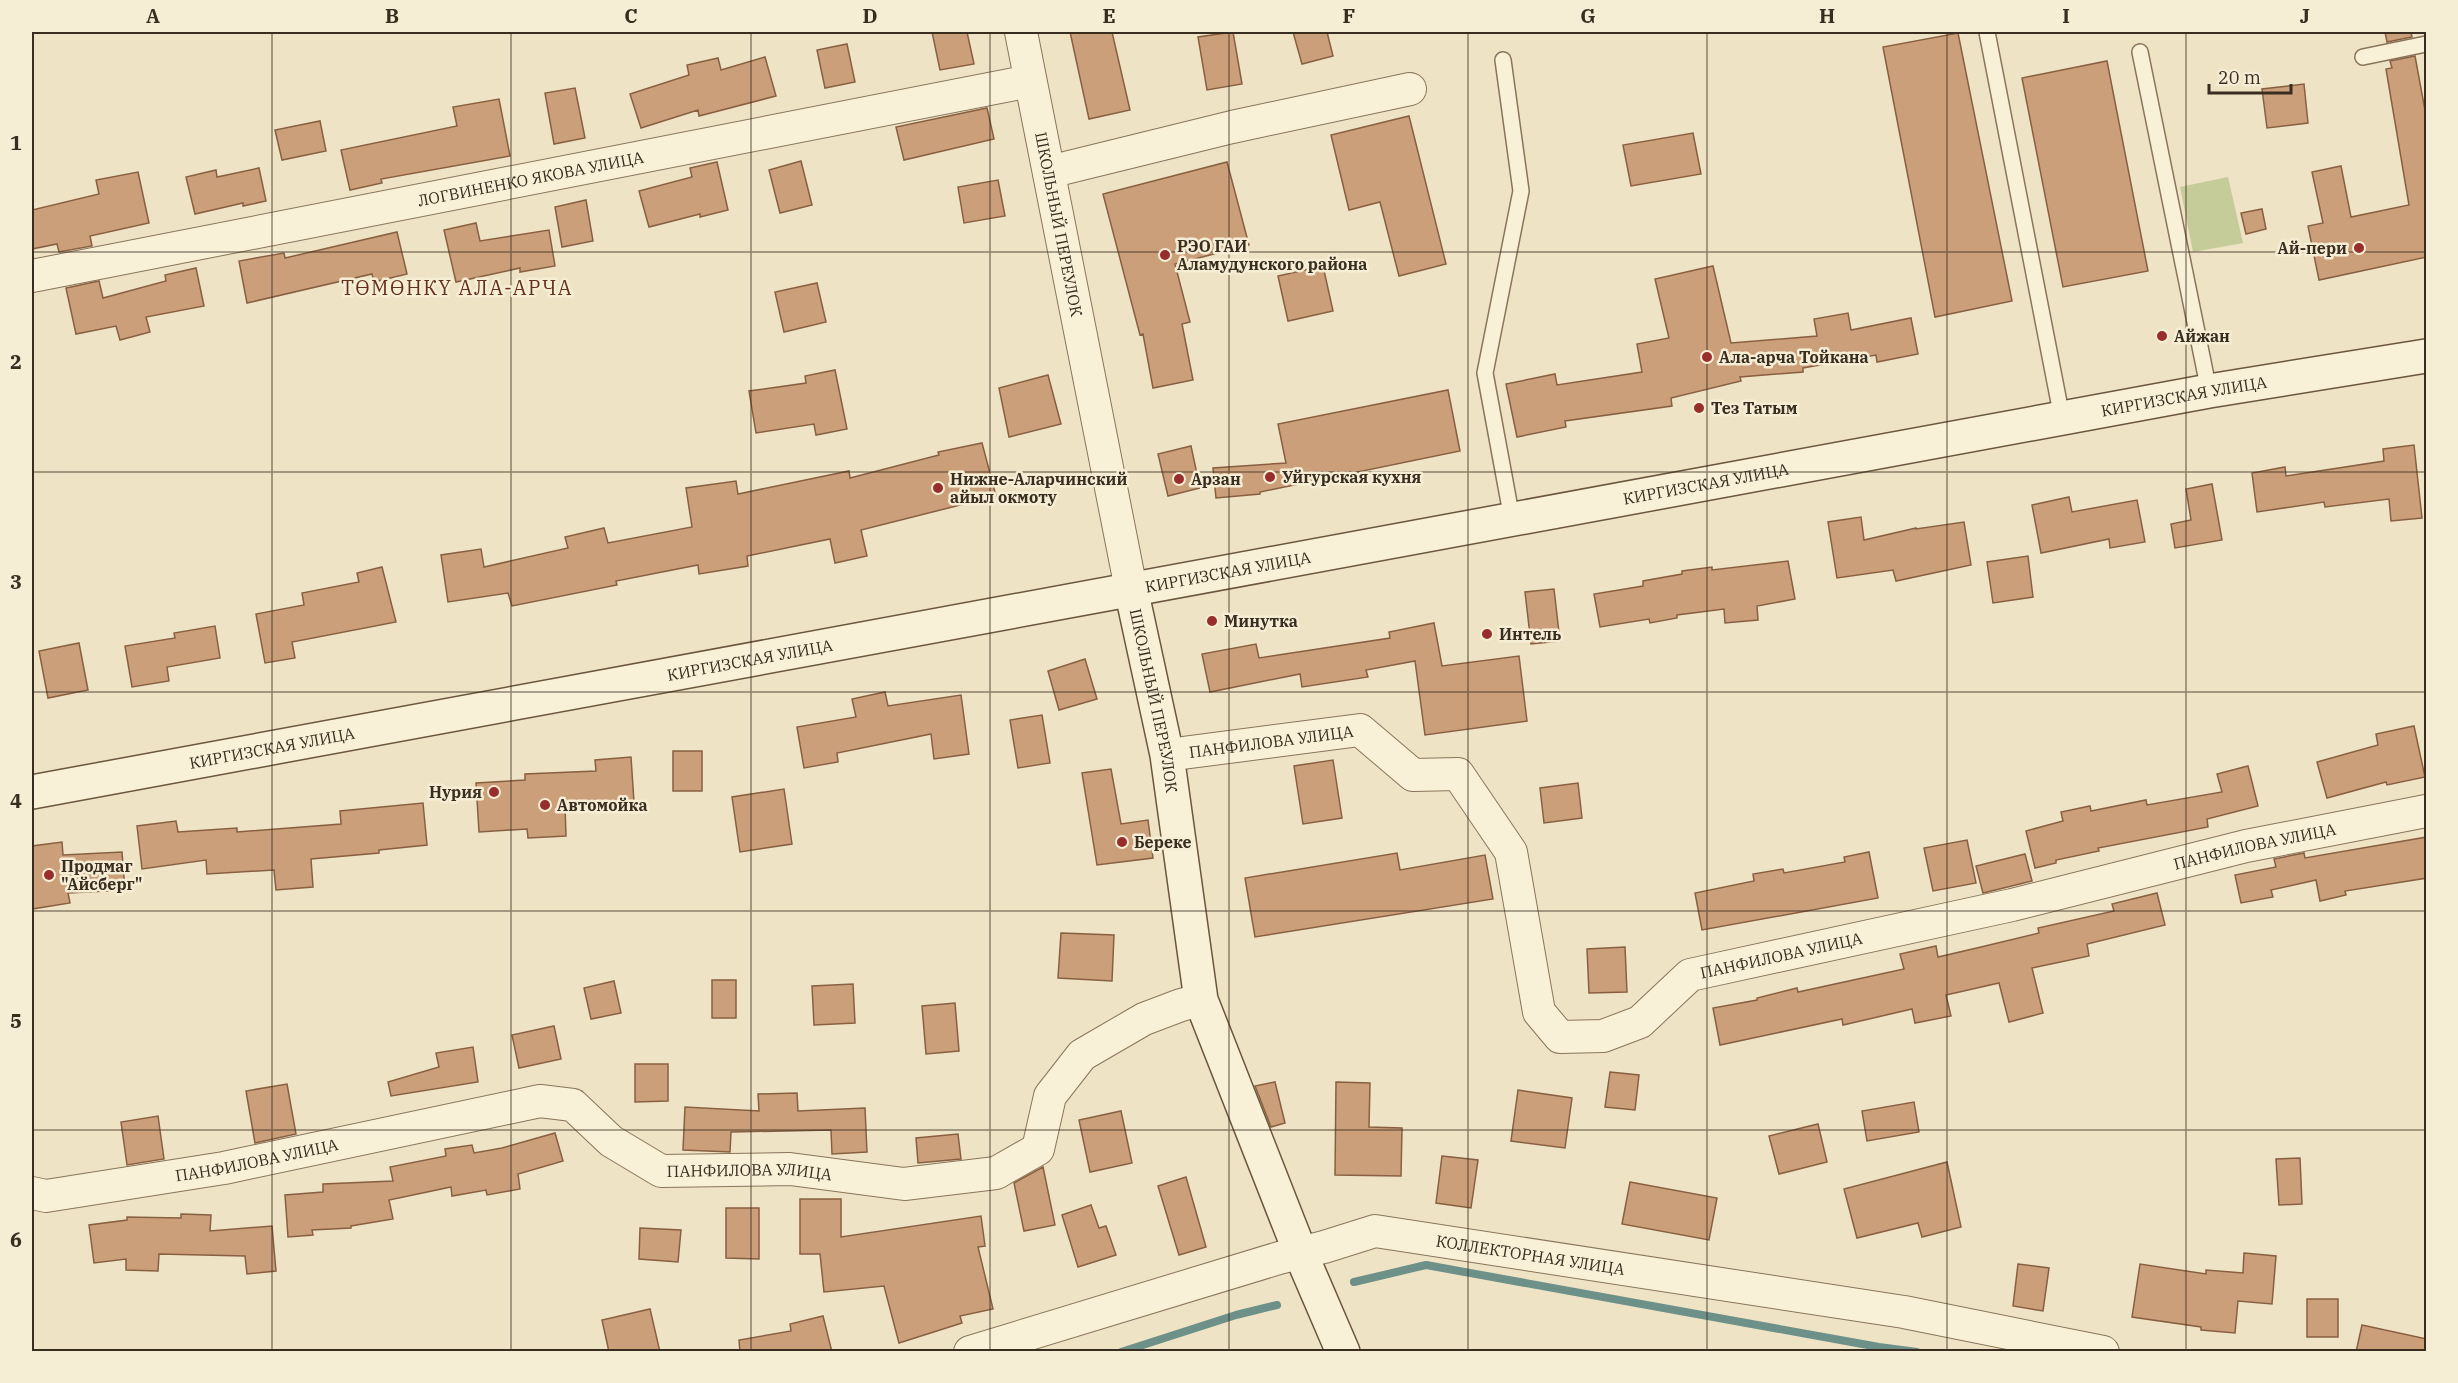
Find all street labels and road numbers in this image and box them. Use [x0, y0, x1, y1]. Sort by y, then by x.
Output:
street label: ШКОЛЬНЫЙ ПЕРЕУЛОК [1031, 130, 1087, 318]
street label: ЛОГВИНЕНКО ЯКОВА УЛИЦА [416, 147, 645, 210]
street label: КИРГИЗСКАЯ УЛИЦА [2099, 372, 2268, 421]
street label: КИРГИЗСКАЯ УЛИЦА [1621, 459, 1790, 509]
street label: КИРГИЗСКАЯ УЛИЦА [1143, 547, 1312, 597]
street label: ШКОЛЬНЫЙ ПЕРЕУЛОК [1125, 607, 1182, 794]
street label: КИРГИЗСКАЯ УЛИЦА [665, 635, 834, 685]
street label: ПАНФИЛОВА УЛИЦА [1188, 721, 1355, 762]
street label: КИРГИЗСКАЯ УЛИЦА [188, 723, 356, 773]
street label: ПАНФИЛОВА УЛИЦА [2171, 819, 2337, 874]
street label: ПАНФИЛОВА УЛИЦА [1698, 928, 1864, 983]
street label: ПАНФИЛОВА УЛИЦА [174, 1134, 340, 1186]
street label: ПАНФИЛОВА УЛИЦА [667, 1158, 833, 1184]
street label: КОЛЛЕКТОРНАЯ УЛИЦА [1435, 1230, 1626, 1279]

